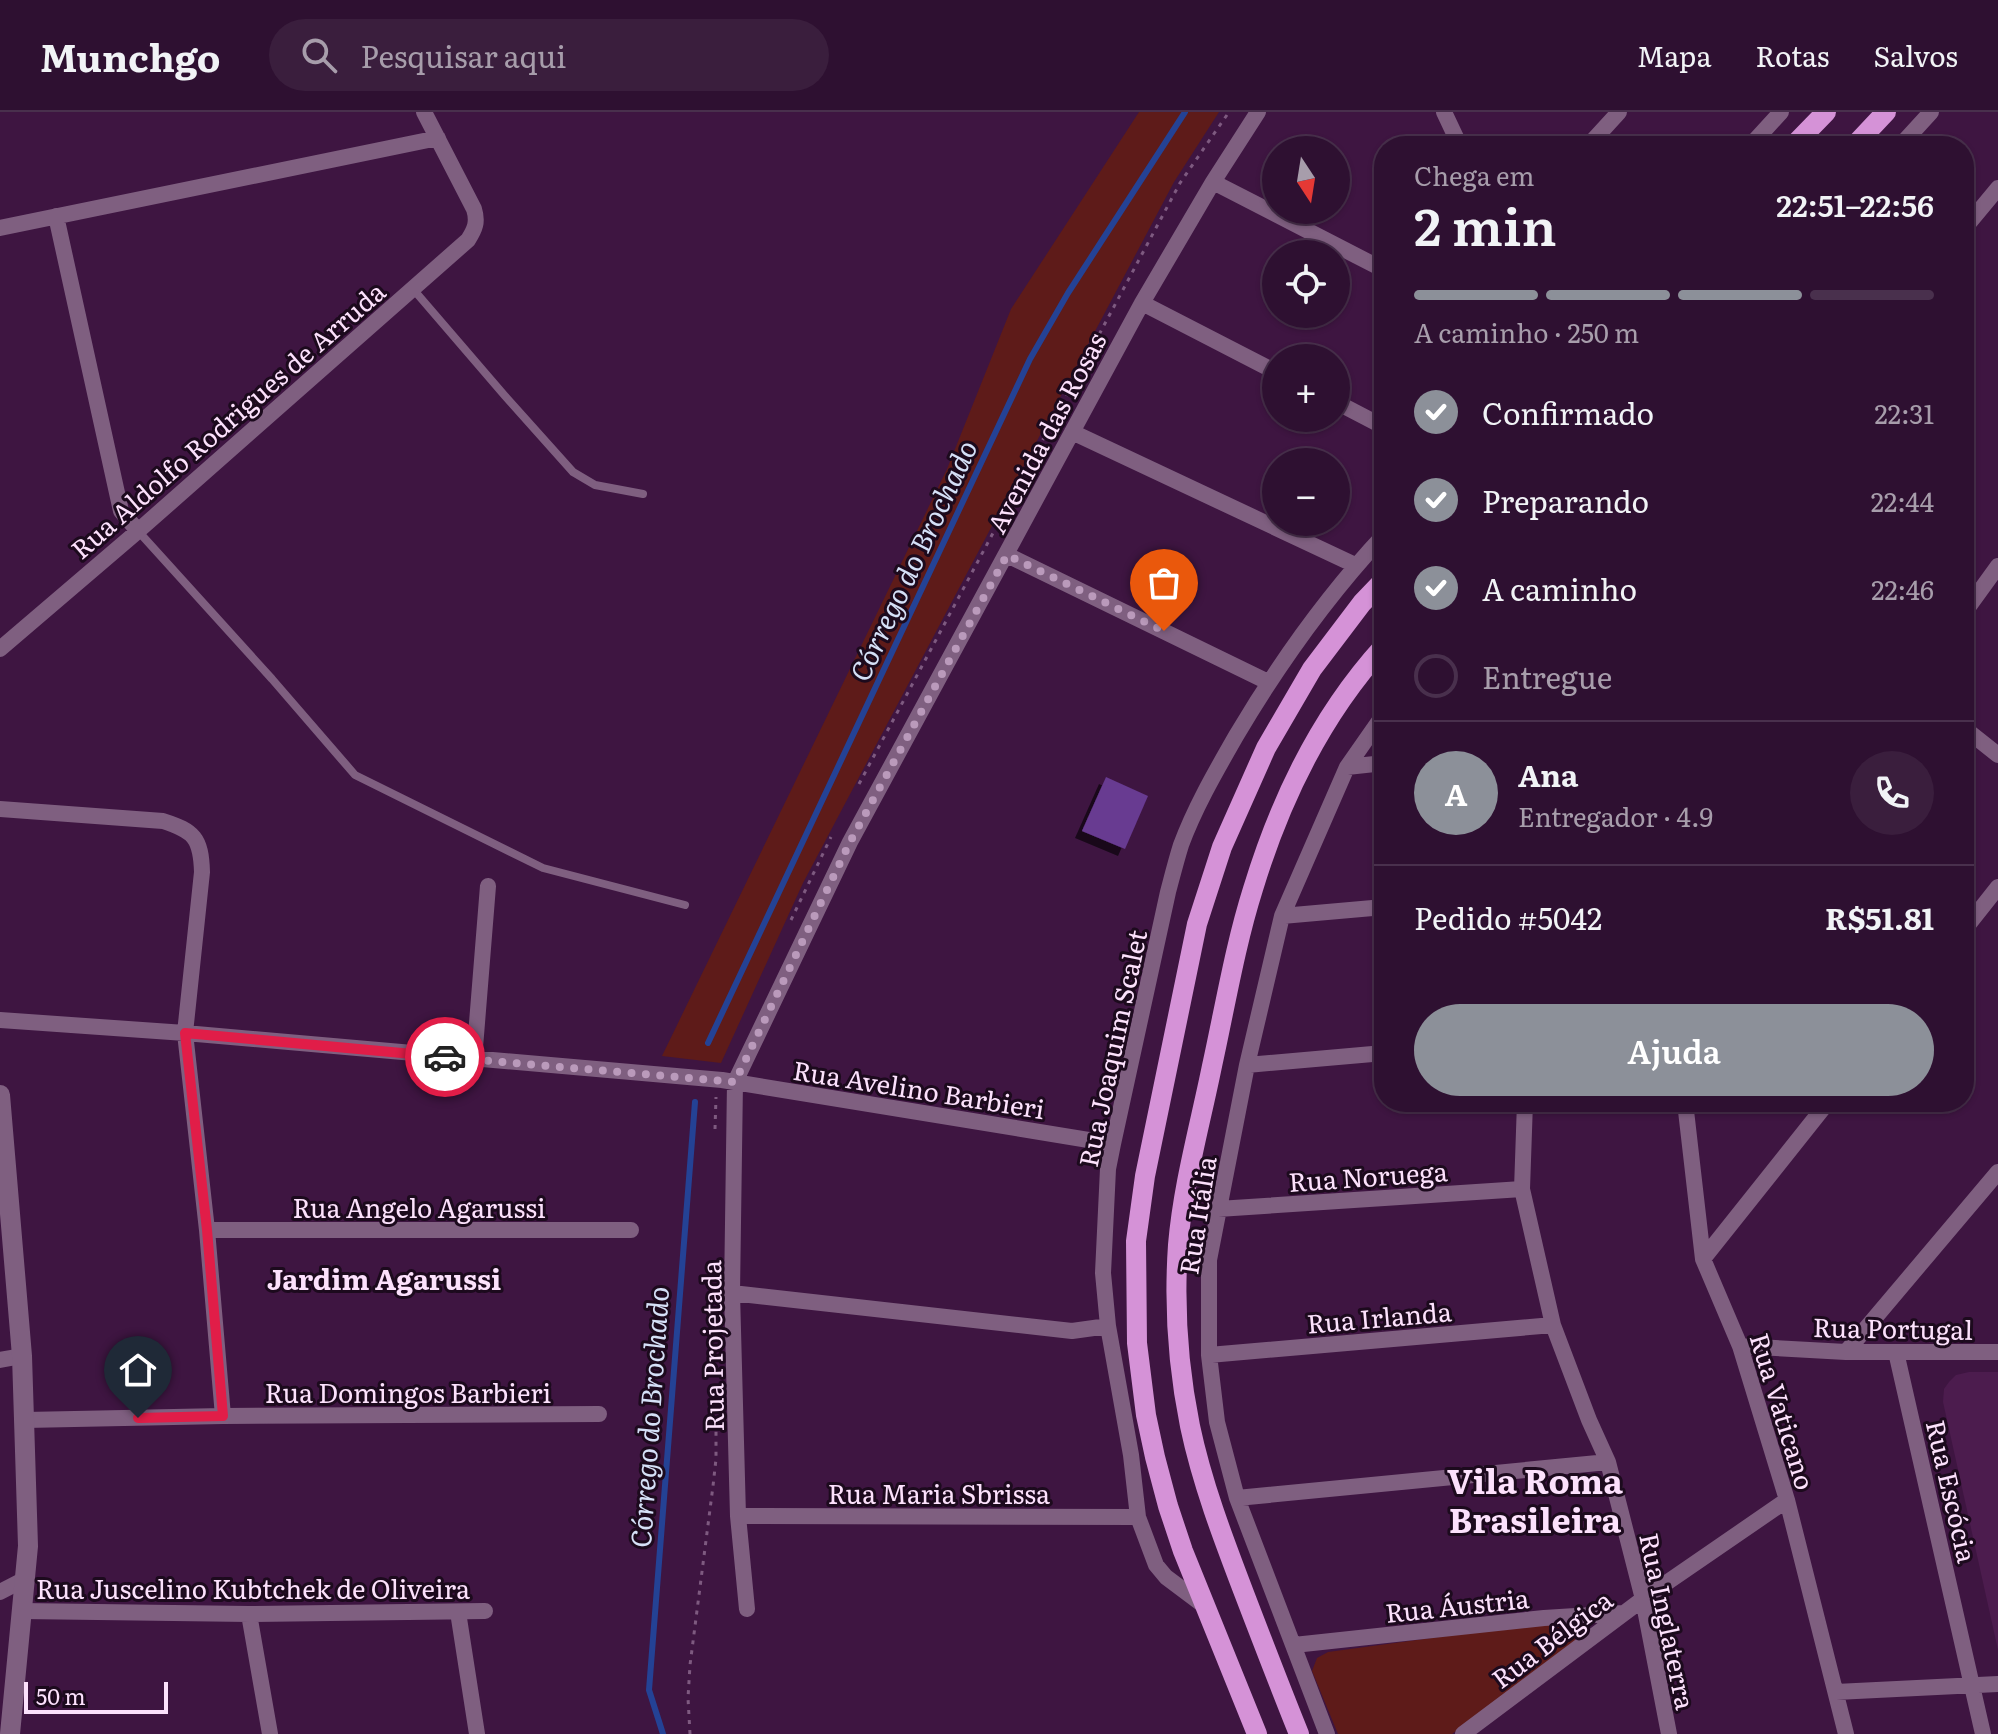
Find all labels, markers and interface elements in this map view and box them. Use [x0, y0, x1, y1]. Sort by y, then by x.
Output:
search box [269, 19, 829, 91]
text: Munchgo [40, 27, 221, 84]
icon: search [297, 33, 341, 77]
text: Pesquisar aqui [361, 33, 566, 77]
text: Mapa [1637, 34, 1712, 76]
text: Rotas [1756, 34, 1829, 76]
text: Salvos [1873, 34, 1958, 76]
north arrow [1262, 136, 1350, 224]
map controls [1262, 136, 1350, 536]
text: Chega em [1414, 155, 1534, 194]
text: 22:51–22:56 [1776, 182, 1934, 226]
text: 2 min [1414, 185, 1557, 262]
button: locate [1262, 240, 1350, 328]
street label: Rua Aldolfo Rodrigues de Arruda [61, 271, 393, 567]
text: A caminho · 250 m [1414, 312, 1639, 351]
street label: Avenida das Rosas [976, 325, 1114, 539]
button: + [1262, 344, 1350, 432]
icon: check [1414, 390, 1458, 434]
text: Confirmado [1482, 390, 1654, 434]
text: 22:31 [1875, 393, 1934, 432]
water label: Córrego do Brochado [838, 432, 986, 688]
button: − [1262, 448, 1350, 536]
icon: check [1414, 478, 1458, 522]
text: Preparando [1482, 478, 1649, 522]
text: 22:44 [1871, 481, 1934, 520]
pin [1130, 549, 1198, 631]
icon: bag [1142, 561, 1186, 605]
icon: check [1414, 566, 1458, 610]
text: A caminho [1482, 566, 1637, 610]
text: 22:46 [1871, 569, 1934, 608]
text: Entregue [1482, 654, 1612, 698]
button: phone [1850, 751, 1934, 835]
text: Ana [1518, 752, 1578, 796]
text: A [1445, 771, 1467, 815]
text: Entregador · 4.9 [1518, 796, 1713, 835]
text: Pedido #5042 [1414, 895, 1602, 939]
text: R$51.81 [1825, 895, 1934, 939]
street label: Rua Joaquim Scalet [1067, 925, 1155, 1170]
button: Ajuda [1414, 1004, 1934, 1096]
courier [405, 1017, 485, 1097]
icon: car [423, 1035, 467, 1079]
street label: Rua Avelino Barbieri [790, 1049, 1048, 1127]
street label: Rua Noruega [1287, 1150, 1449, 1200]
street label: Rua Itália [1167, 1153, 1225, 1277]
street label: Rua Angelo Agarussi [292, 1187, 546, 1226]
district label: Jardim Agarussi [267, 1257, 501, 1299]
street label: Rua Projetada [690, 1260, 732, 1432]
water label: Córrego do Brochado [618, 1285, 678, 1549]
street label: Rua Irlanda [1305, 1290, 1453, 1342]
street label: Rua Portugal [1813, 1306, 1974, 1348]
street label: Rua Vaticano [1742, 1328, 1826, 1494]
pin [104, 1336, 172, 1418]
icon: home [116, 1348, 160, 1392]
street label: Rua Domingos Barbieri [265, 1372, 552, 1411]
street label: Rua Escócia [1918, 1416, 1988, 1566]
district label: Vila Roma Brasileira [1447, 1454, 1623, 1543]
street label: Rua Maria Sbrissa [828, 1473, 1050, 1512]
street label: Rua Inglaterra [1631, 1529, 1707, 1713]
street label: Rua Juscelino Kubtchek de Oliveira [36, 1568, 470, 1607]
street label: Rua Áustria [1383, 1577, 1531, 1631]
street label: Rua Bélgica [1482, 1580, 1620, 1696]
scale bar [24, 1678, 168, 1714]
text: 50 m [36, 1679, 86, 1712]

